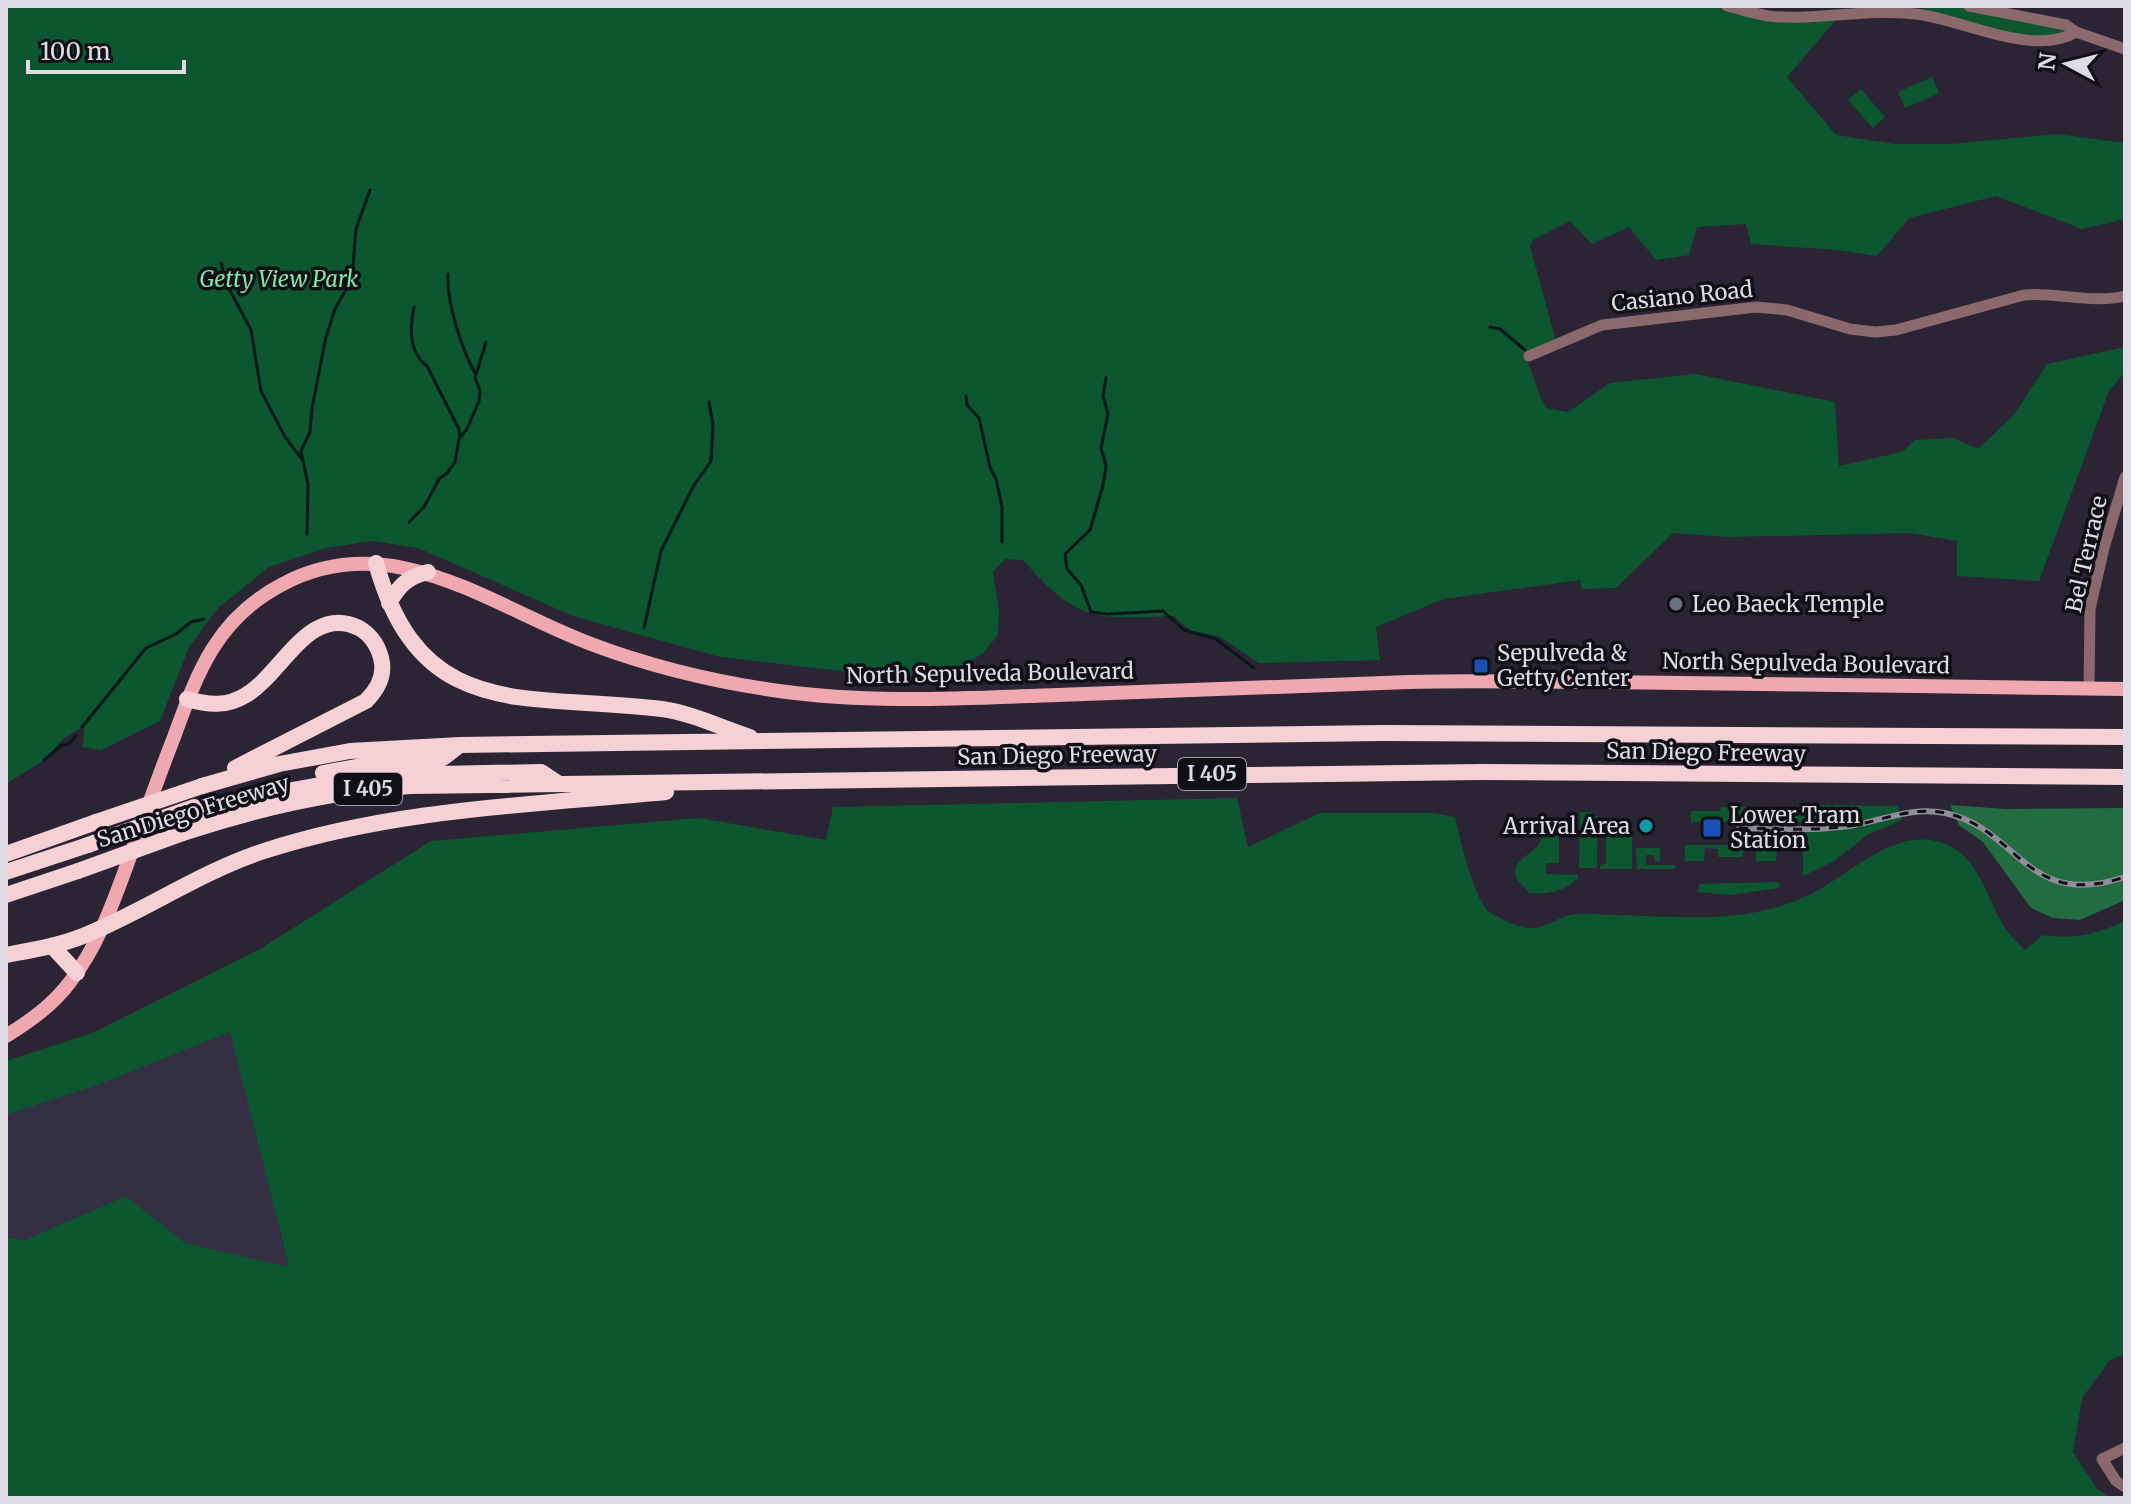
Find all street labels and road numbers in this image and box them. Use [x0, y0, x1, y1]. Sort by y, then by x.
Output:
street label: Casiano Road [1610, 275, 1754, 317]
street label: Bel Terrace [2059, 493, 2113, 615]
street label: North Sepulveda Boulevard [1662, 646, 1950, 680]
street label: North Sepulveda Boulevard [846, 656, 1134, 690]
street label: San Diego Freeway [1606, 736, 1806, 768]
street label: San Diego Freeway [957, 739, 1157, 771]
road number: I 405 [1178, 758, 1246, 790]
street label: San Diego Freeway [93, 768, 293, 854]
road number: I 405 [334, 773, 402, 805]

